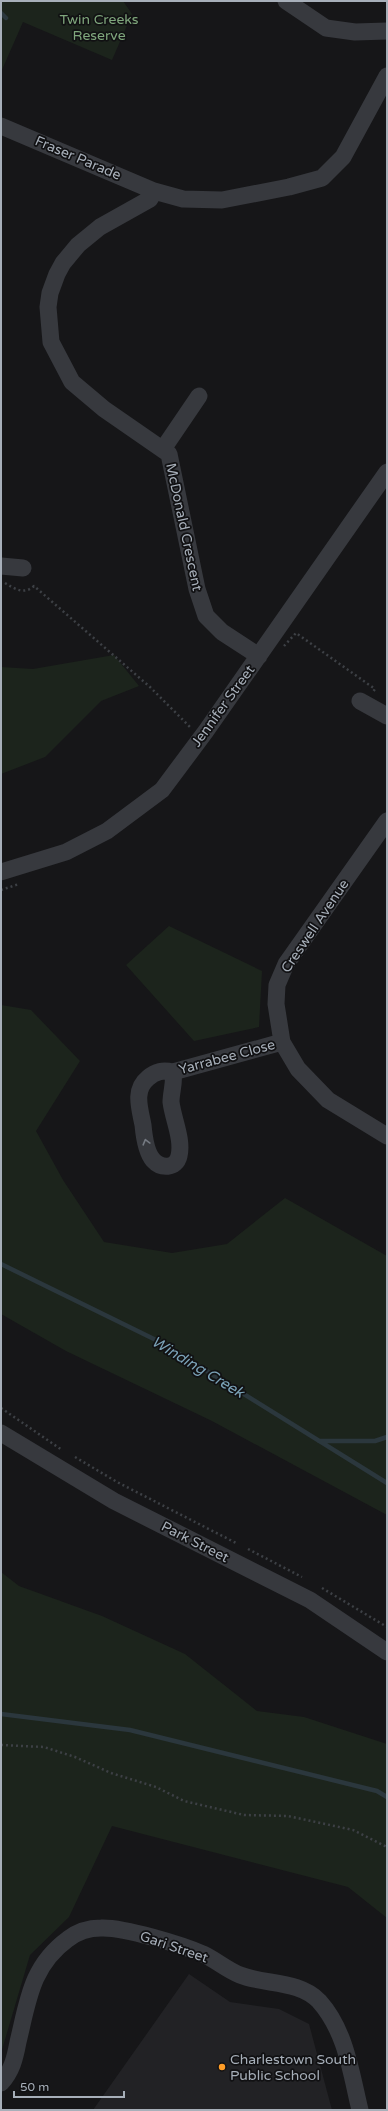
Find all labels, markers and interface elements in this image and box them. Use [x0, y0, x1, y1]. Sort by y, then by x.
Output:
park label: Twin Creeks Reserve [59, 11, 139, 44]
street label: Fraser Parade [32, 132, 124, 184]
street label: McDonald Crescent [162, 461, 206, 593]
street label: Jennifer Street [188, 661, 259, 750]
street label: Creswell Avenue [277, 876, 353, 976]
street label: Yarrabee Close [177, 1036, 277, 1078]
one-way arrow [142, 1139, 151, 1146]
water label: Winding Creek [149, 1332, 249, 1403]
street label: Park Street [158, 1518, 232, 1567]
street label: Gari Street [138, 1927, 211, 1967]
place label: Charlestown South Public School [230, 2051, 356, 2084]
marker: Charlestown South Public School [217, 2062, 227, 2072]
scale bar [14, 2073, 124, 2099]
text: 50 m [20, 2080, 49, 2094]

